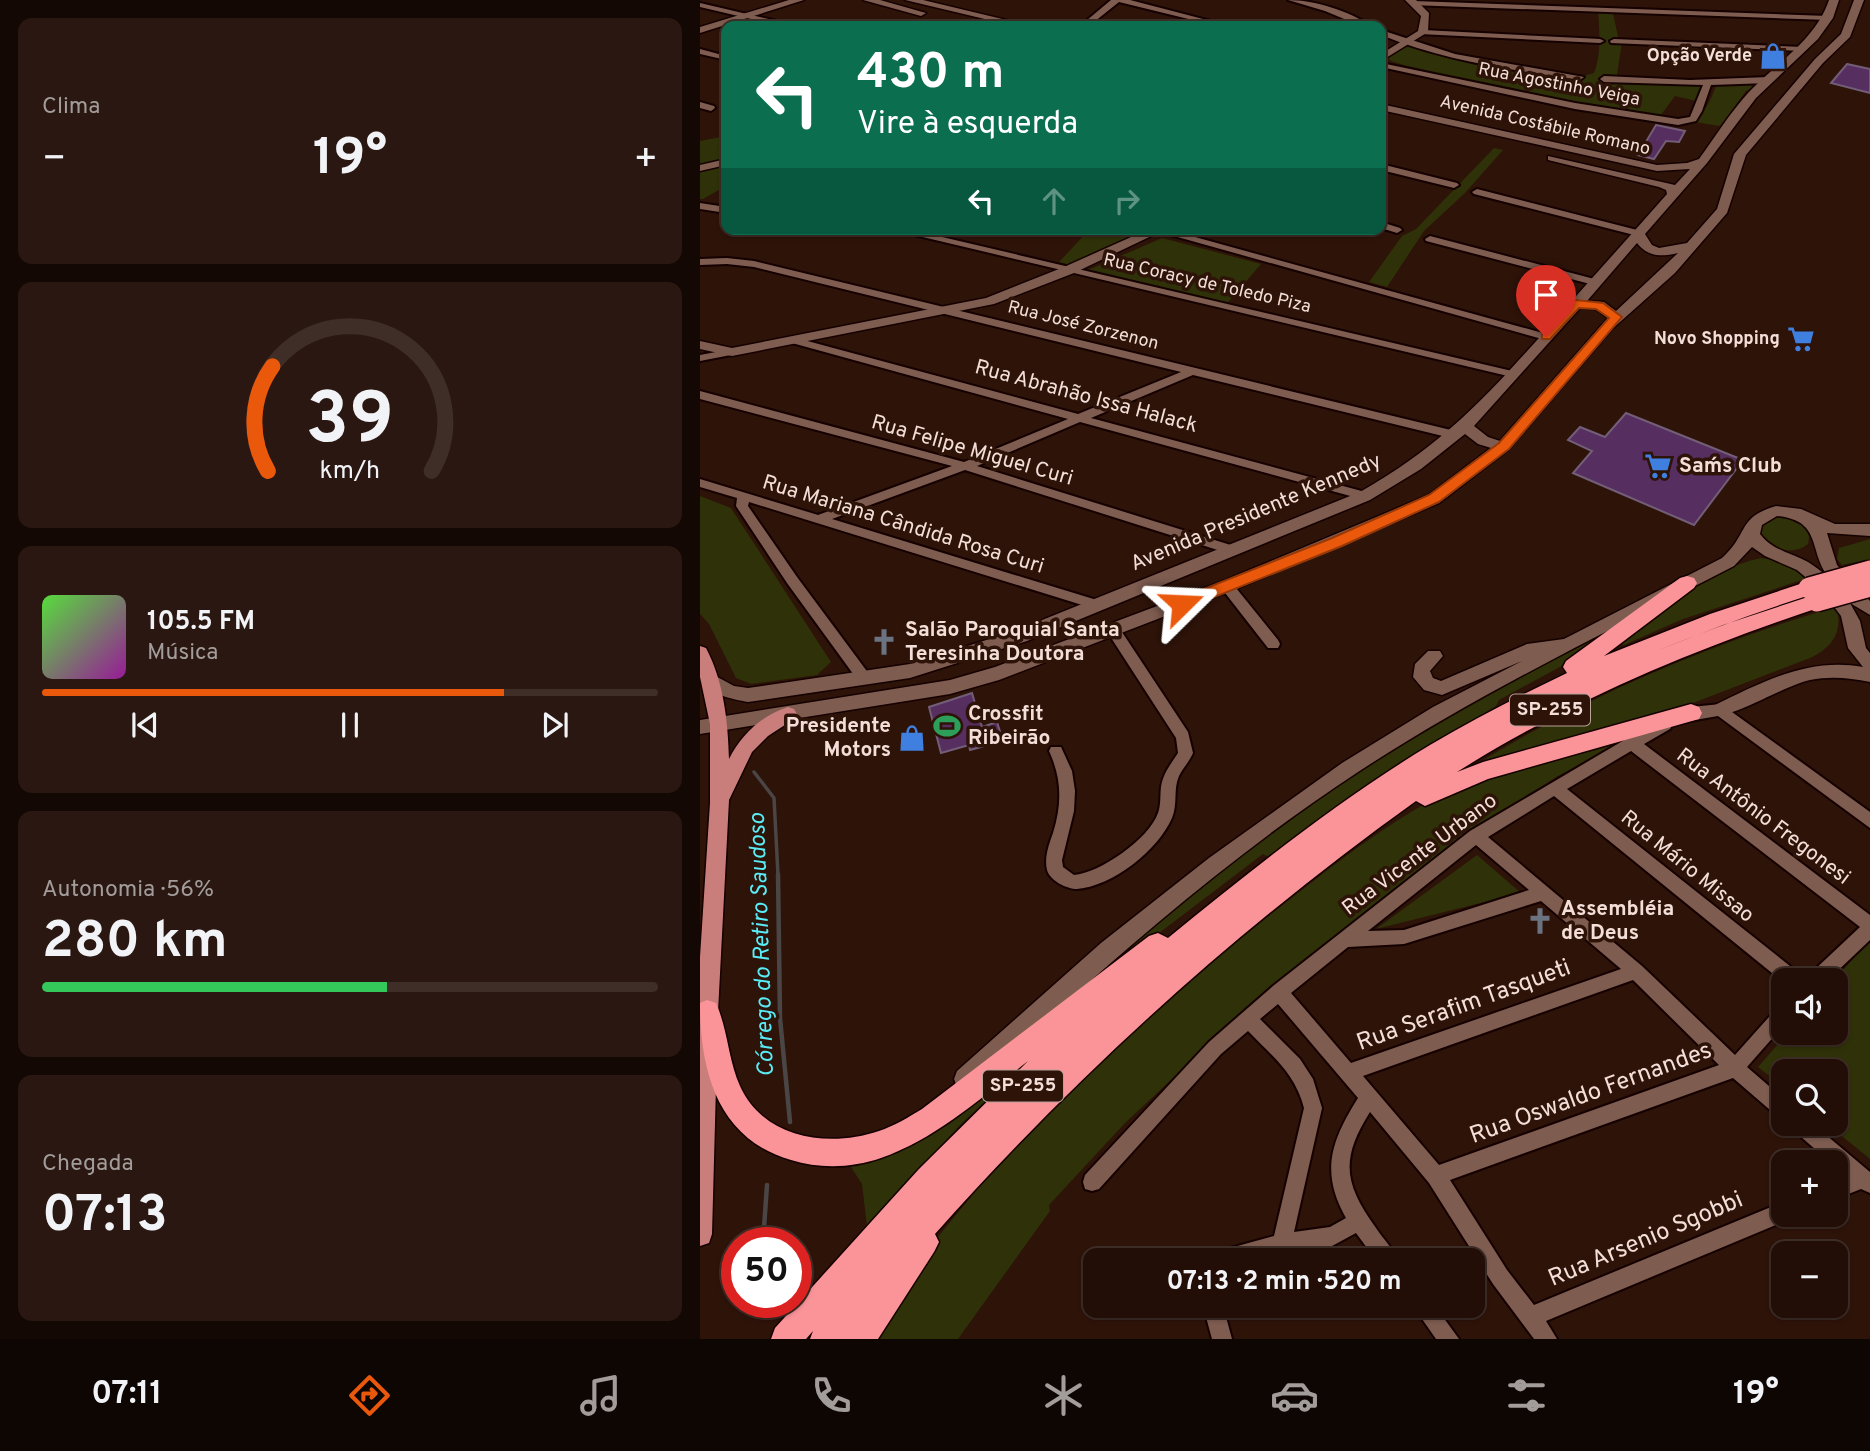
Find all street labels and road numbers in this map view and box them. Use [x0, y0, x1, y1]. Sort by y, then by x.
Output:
street label: Rua Agostinho Veiga [1476, 58, 1642, 112]
street label: Avenida Costábile Romano [1438, 91, 1652, 161]
street label: Rua Coracy de Toledo Piza [1101, 249, 1313, 319]
street label: Rua José Zorzenon [1005, 296, 1161, 356]
street label: Rua Abrahão Issa Halack [972, 354, 1200, 440]
street label: Rua Felipe Miguel Curi [868, 409, 1076, 493]
street label: Avenida Presidente Kennedy [1127, 448, 1385, 578]
street label: Rua Mariana Cândida Rosa Curi [759, 469, 1047, 581]
road number: SP-255 [1510, 694, 1590, 726]
street label: Rua Antônio Fregonesi [1671, 743, 1855, 891]
street label: Rua Vicente Urbano [1337, 788, 1503, 922]
street label: Rua Mário Missao [1615, 805, 1759, 929]
street label: Rua Serafim Tasqueti [1353, 953, 1575, 1059]
street label: Rua Oswaldo Fernandes [1466, 1036, 1716, 1152]
road number: SP-255 [983, 1070, 1063, 1102]
street label: Rua Arsenio Sgobbi [1544, 1185, 1748, 1295]

